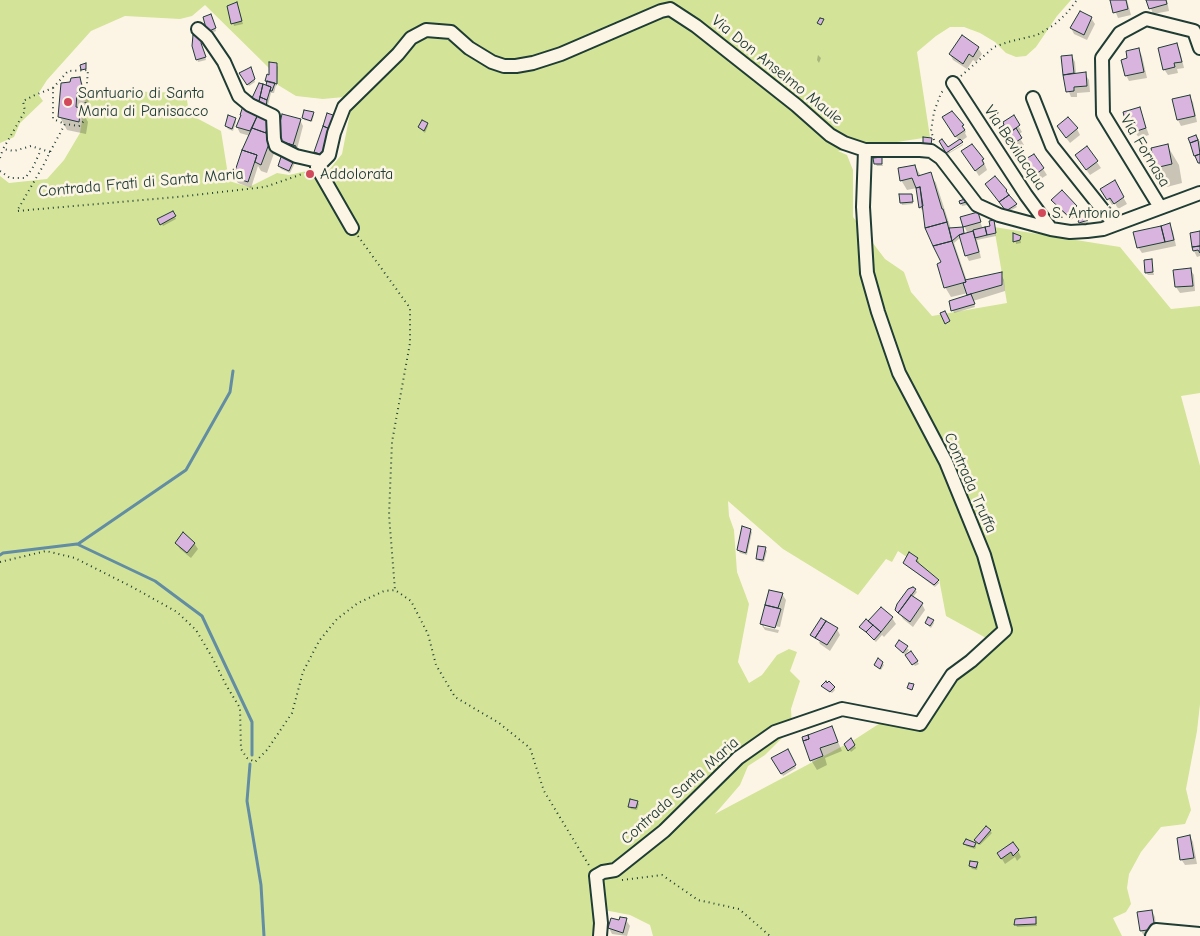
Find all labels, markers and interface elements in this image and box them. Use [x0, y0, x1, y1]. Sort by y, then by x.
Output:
street label: Via Don Anselmo Maule [708, 11, 846, 129]
place label: Santuario di Santa Maria di Panisacco [78, 83, 208, 121]
marker: Santuario di Santa Maria di Panisacco [62, 96, 74, 108]
street label: Via Bevilacqua [980, 102, 1050, 194]
street label: Via Fornasa [1116, 111, 1174, 191]
street label: Contrada Frati di Santa Maria [37, 164, 245, 202]
place label: Addolorata [320, 164, 393, 184]
marker: Addolorata [304, 168, 316, 180]
place label: S. Antonio [1052, 203, 1120, 223]
marker: S. Antonio [1036, 207, 1048, 219]
street label: Contrada Truffa [939, 430, 1001, 536]
street label: Contrada Santa Maria [617, 733, 743, 849]

